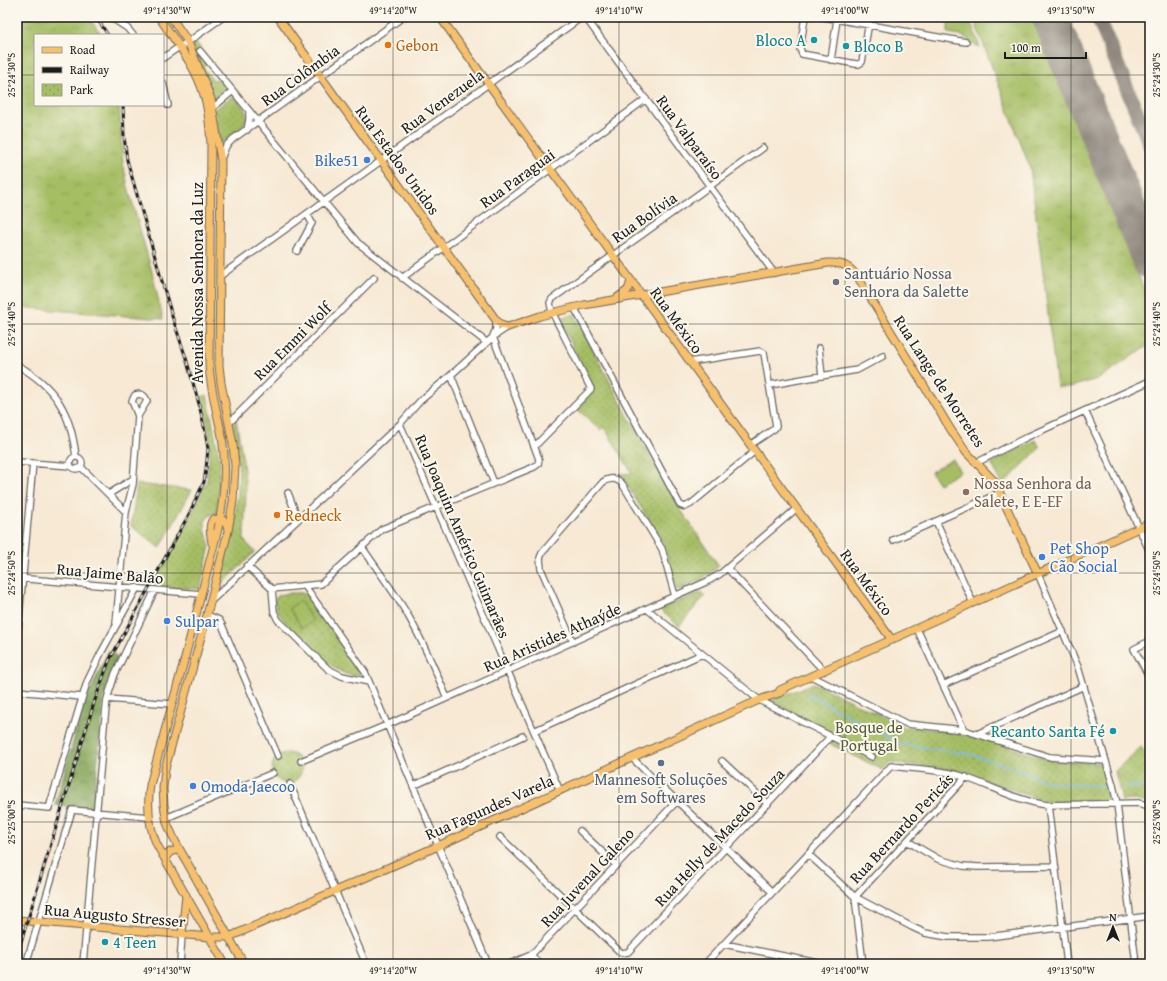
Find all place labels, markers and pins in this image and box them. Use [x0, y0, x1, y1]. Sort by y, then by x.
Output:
place label: Bloco A [756, 28, 806, 52]
place label: Gebon [396, 33, 438, 57]
place label: Bloco B [854, 34, 904, 58]
marker: Bloco A [809, 35, 819, 45]
marker: Gebon [383, 40, 393, 50]
marker: Bloco B [841, 41, 851, 51]
place label: Bike51 [315, 148, 359, 172]
marker: Bike51 [362, 155, 372, 165]
place label: Santuário Nossa Senhora da Salette [844, 261, 969, 303]
marker: Santuário Nossa Senhora da Salette [831, 277, 841, 287]
place label: Nossa Senhora da Salete, E E-EF [974, 471, 1092, 513]
marker: Nossa Senhora da Salete, E E-EF [961, 487, 971, 497]
place label: Redneck [285, 503, 343, 527]
marker: Redneck [272, 510, 282, 520]
place label: Pet Shop Cão Social [1050, 536, 1118, 578]
marker: Pet Shop Cão Social [1037, 552, 1047, 562]
place label: Sulpar [175, 609, 219, 633]
marker: Sulpar [162, 616, 172, 626]
place label: Recanto Santa Fé [991, 719, 1105, 743]
marker: Recanto Santa Fé [1108, 726, 1118, 736]
marker: Mannesoft Soluções em Softwares [656, 758, 666, 768]
place label: Mannesoft Soluções em Softwares [594, 767, 728, 809]
place label: Omoda Jaecoo [201, 774, 295, 798]
marker: Omoda Jaecoo [188, 781, 198, 791]
place label: 4 Teen [113, 930, 157, 954]
marker: 4 Teen [100, 937, 110, 947]

